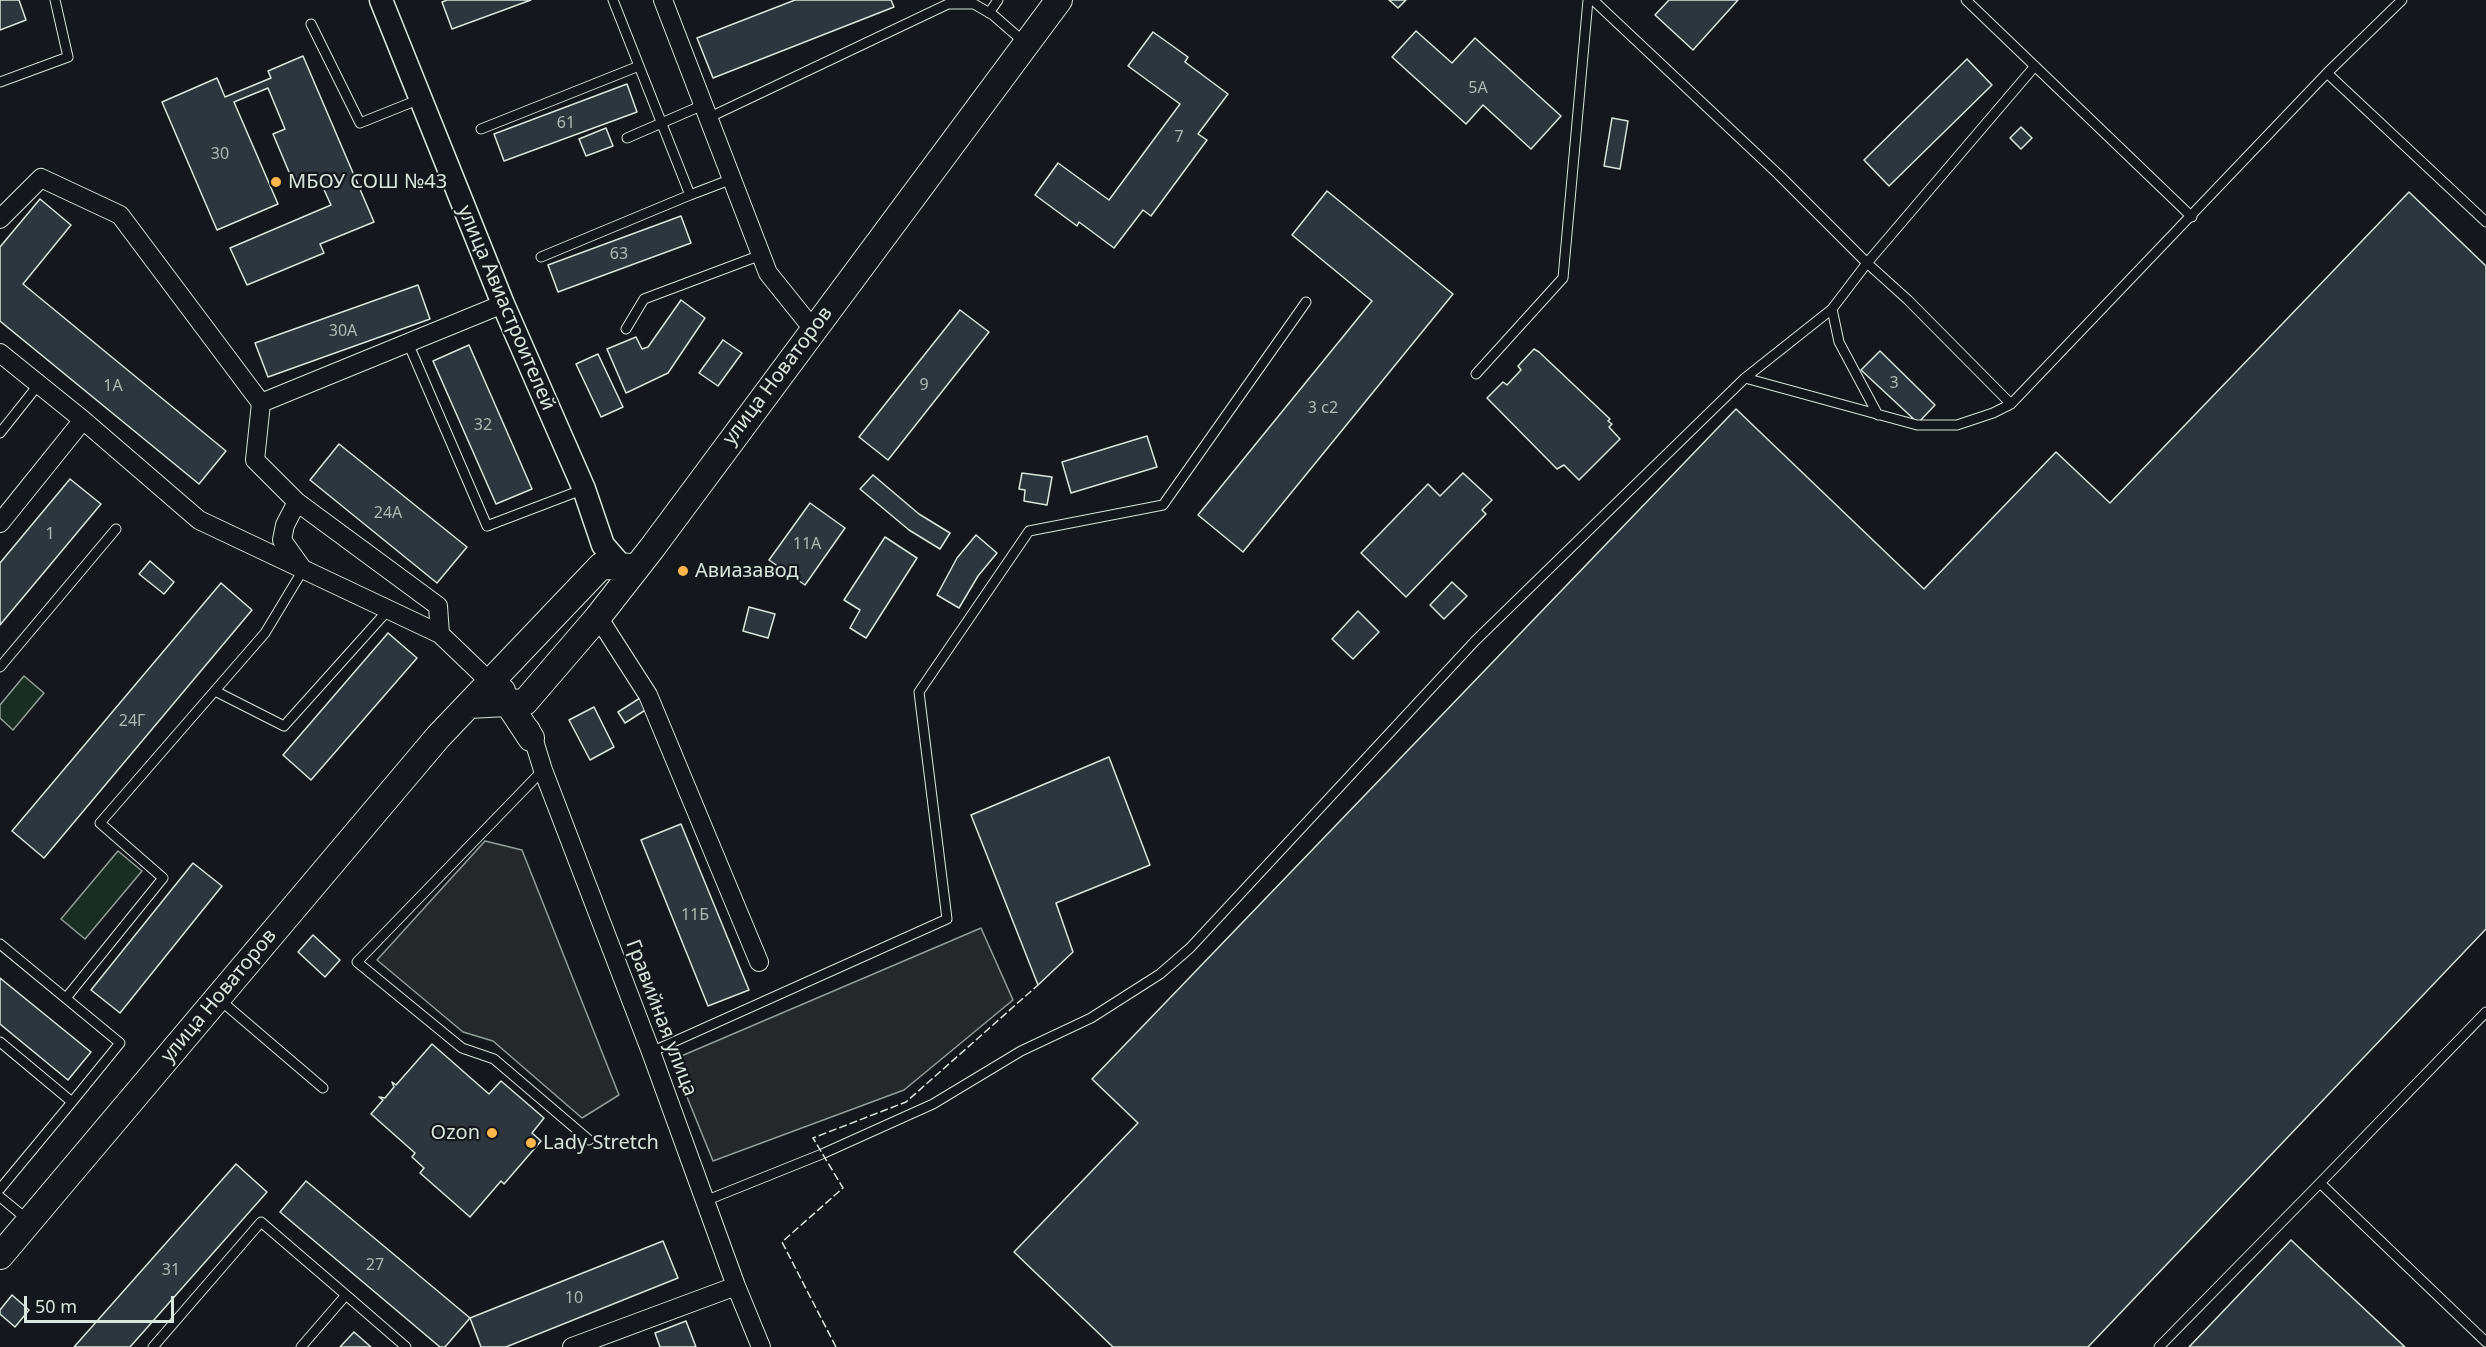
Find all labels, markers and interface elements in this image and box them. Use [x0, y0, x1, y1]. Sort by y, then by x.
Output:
house number: 5А [1468, 78, 1488, 98]
house number: 61 [557, 113, 575, 133]
house number: 7 [1174, 127, 1184, 147]
house number: 30 [211, 144, 229, 164]
place label: МБОУ СОШ №43 [288, 170, 447, 194]
marker: МБОУ СОШ №43 [269, 175, 283, 189]
street label: улица Авиастроителей [452, 202, 560, 414]
house number: 63 [610, 244, 628, 264]
street label: улица Новаторов [718, 302, 838, 450]
house number: 30А [329, 321, 357, 341]
house number: 3 [1889, 373, 1899, 393]
house number: 9 [919, 375, 929, 395]
house number: 1А [103, 376, 123, 396]
house number: 3 с2 [1308, 398, 1338, 418]
house number: 32 [474, 415, 492, 435]
house number: 24А [374, 503, 402, 523]
house number: 1 [45, 524, 55, 544]
house number: 11А [793, 534, 821, 554]
place label: Авиазавод [695, 559, 799, 583]
marker: Авиазавод [676, 564, 690, 578]
house number: 24Г [119, 711, 145, 731]
house number: 11Б [681, 905, 709, 925]
street label: улица Новаторов [156, 924, 282, 1068]
street label: Гравийная улица [620, 936, 702, 1100]
place label: Ozon [431, 1121, 480, 1145]
marker: Ozon [485, 1126, 499, 1140]
place label: Lady Stretch [543, 1131, 659, 1155]
marker: Lady Stretch [524, 1136, 538, 1150]
house number: 27 [366, 1255, 384, 1275]
house number: 31 [162, 1260, 180, 1280]
scale bar [27, 1284, 177, 1322]
house number: 10 [565, 1288, 583, 1308]
text: 50 m [35, 1294, 77, 1318]

